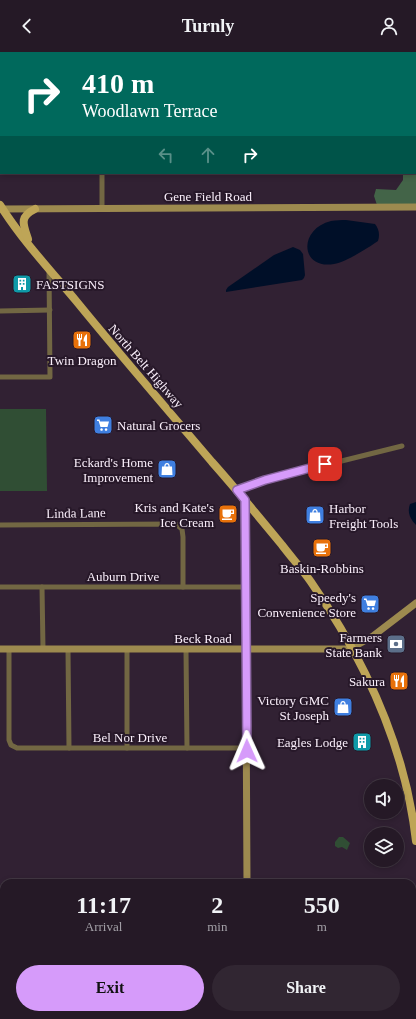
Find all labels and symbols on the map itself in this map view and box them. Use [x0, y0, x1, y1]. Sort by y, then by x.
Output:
street label: Gene Field Road [164, 189, 253, 204]
building icon: FASTSIGNS [11, 273, 33, 295]
place label: FASTSIGNS [36, 277, 104, 292]
street label: North Belt Highway [106, 321, 187, 411]
restaurant icon: Twin Dragon [71, 329, 93, 351]
place label: Twin Dragon [48, 353, 117, 368]
supermarket icon: Natural Grocers [92, 414, 114, 436]
place label: Natural Grocers [117, 418, 200, 433]
pin [308, 447, 342, 481]
place label: Eckard's Home Improvement [74, 455, 153, 485]
shop icon: Eckard's Home Improvement [156, 458, 178, 480]
place label: Kris and Kate's Ice Cream [134, 500, 214, 530]
place label: Harbor Freight Tools [329, 501, 398, 531]
cafe icon: Kris and Kate's Ice Cream [217, 503, 239, 525]
shop icon: Harbor Freight Tools [304, 504, 326, 526]
street label: Linda Lane [46, 505, 106, 521]
cafe icon: Baskin-Robbins [311, 537, 333, 559]
place label: Baskin-Robbins [280, 561, 364, 576]
street label: Auburn Drive [87, 569, 160, 584]
place label: Speedy's Convenience Store [257, 590, 356, 620]
supermarket icon: Speedy's Convenience Store [359, 593, 381, 615]
place label: Farmers State Bank [325, 630, 382, 660]
street label: Beck Road [174, 631, 232, 646]
bank icon: Farmers State Bank [385, 633, 407, 655]
restaurant icon: Sakura [388, 670, 410, 692]
place label: Sakura [349, 674, 385, 689]
place label: Victory GMC St Joseph [257, 693, 329, 723]
shop icon: Victory GMC St Joseph [332, 696, 354, 718]
street label: Bel Nor Drive [93, 730, 167, 745]
position arrow [226, 730, 268, 772]
building icon: Eagles Lodge [351, 731, 373, 753]
place label: Eagles Lodge [277, 735, 348, 750]

